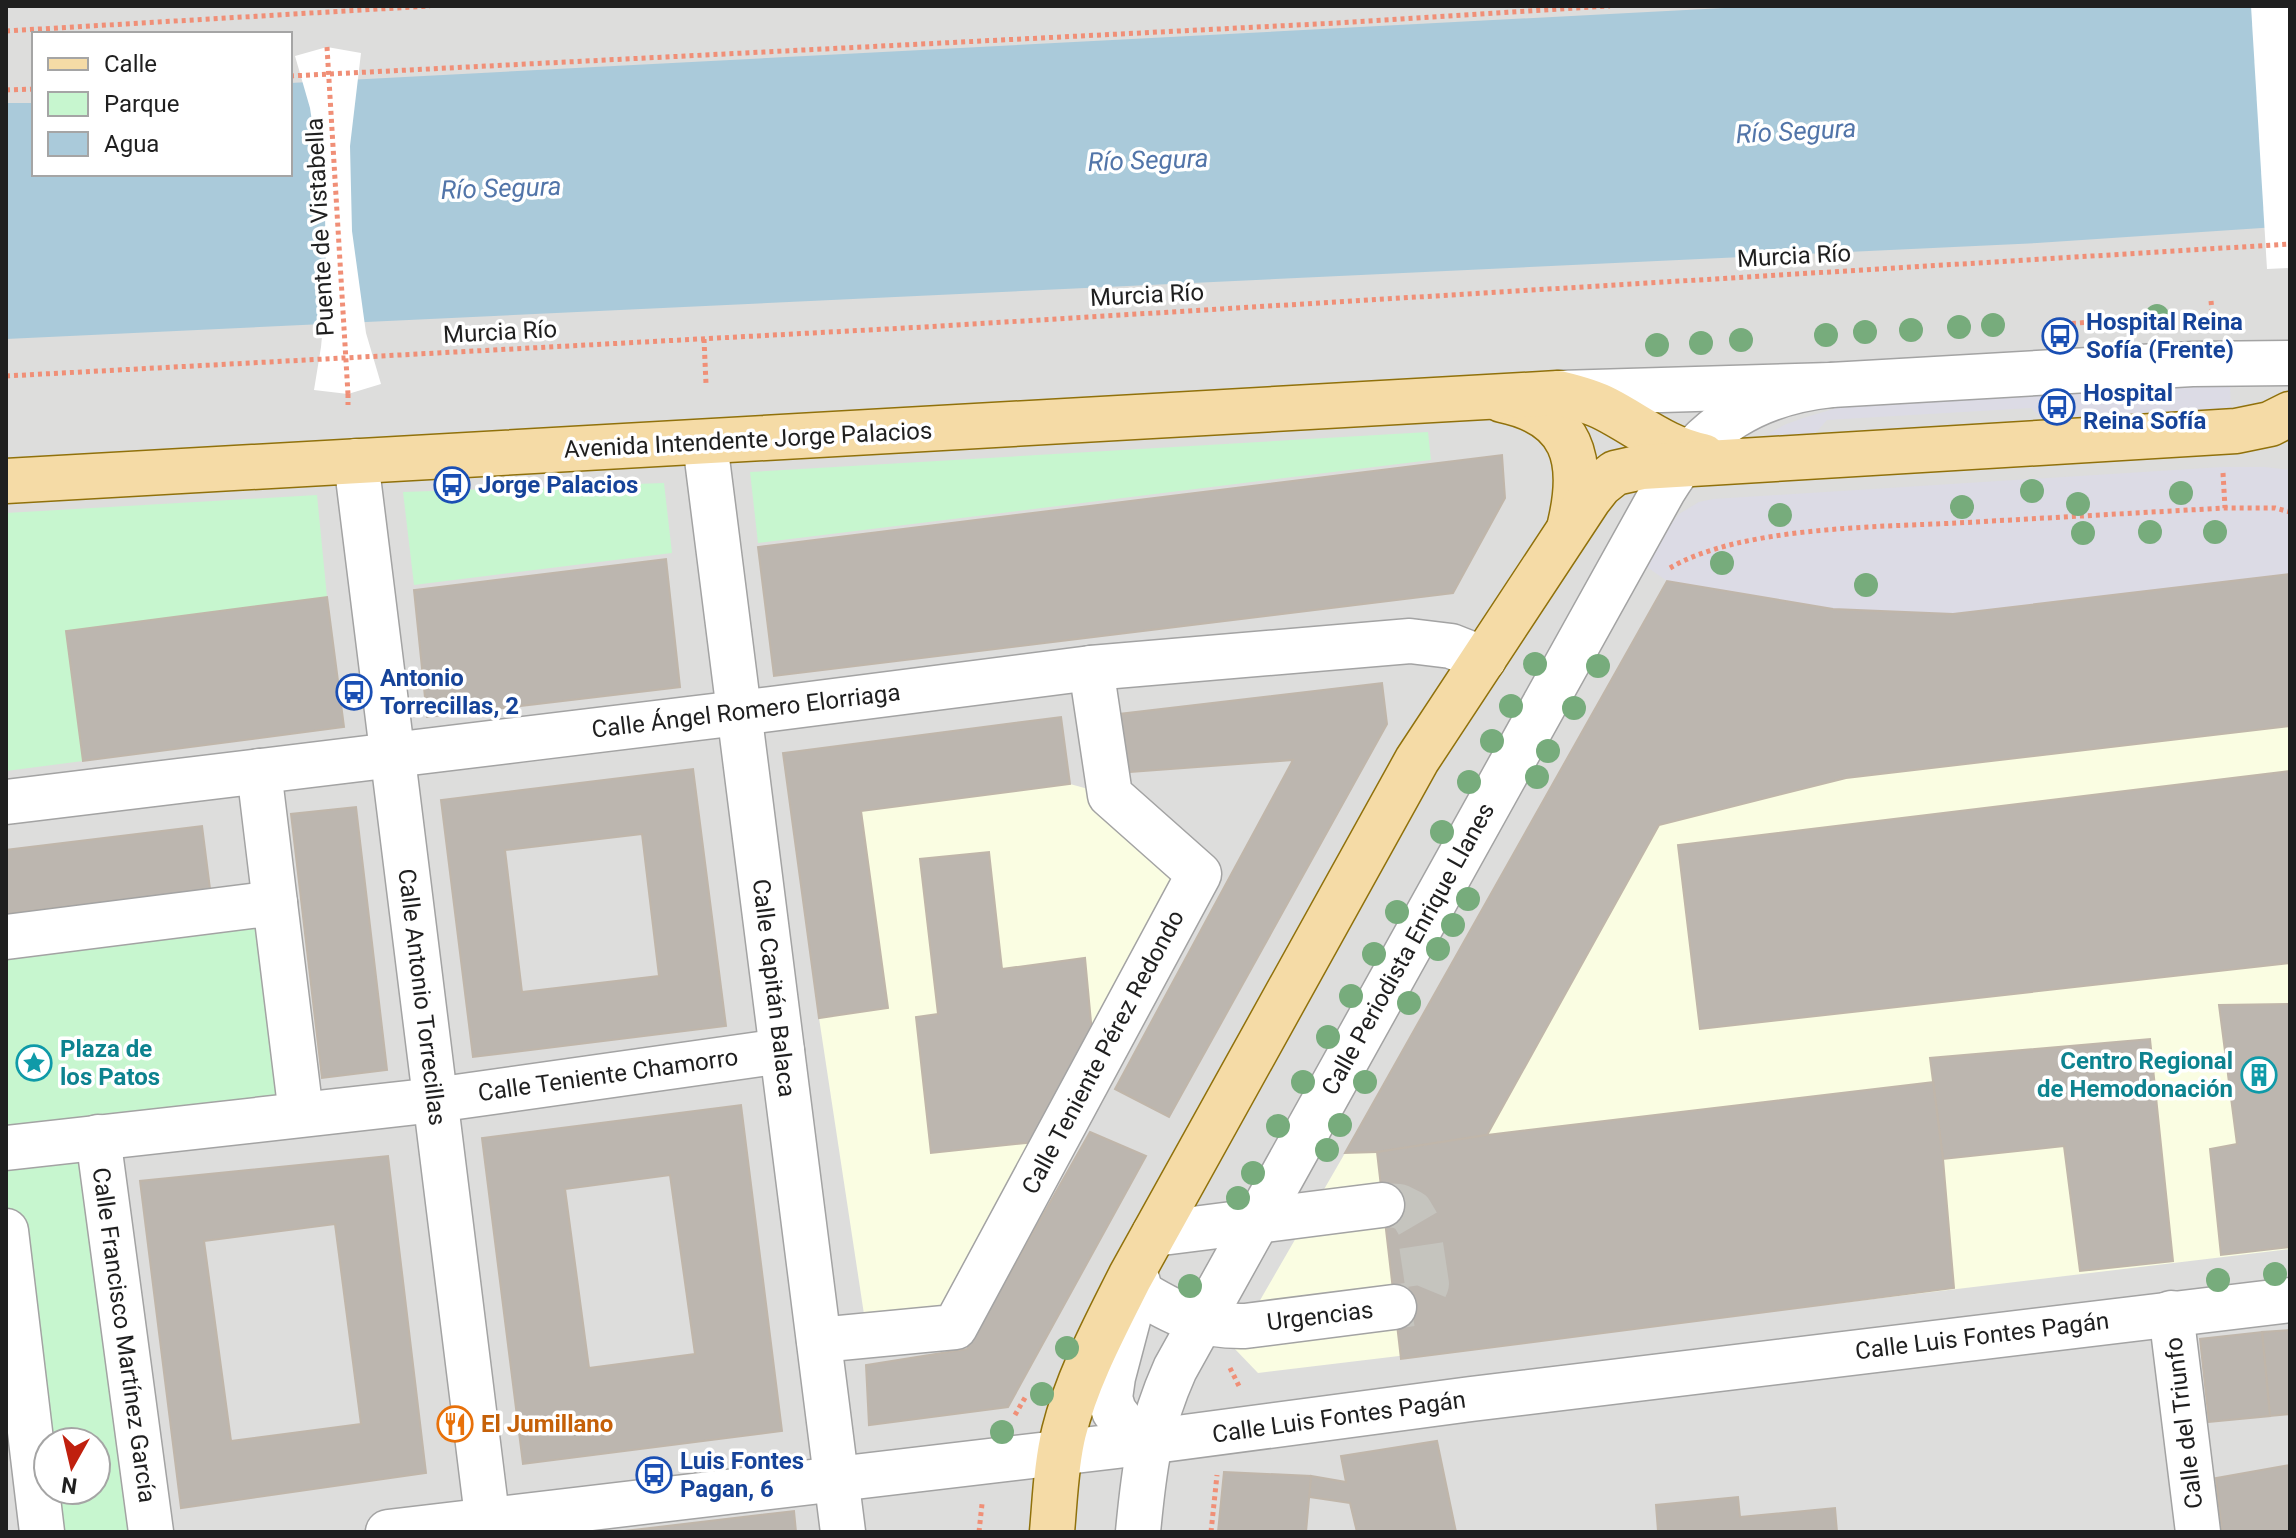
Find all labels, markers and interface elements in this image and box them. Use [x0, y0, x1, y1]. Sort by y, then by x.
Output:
legend [32, 32, 292, 176]
text: Calle [104, 50, 157, 78]
text: Parque [104, 90, 180, 118]
water label: Río Segura [1735, 113, 1857, 149]
street label: Puente de Vistabella [300, 117, 340, 337]
text: Agua [104, 130, 159, 158]
water label: Río Segura [1087, 143, 1209, 177]
water label: Río Segura [440, 171, 562, 205]
street label: Murcia Río [1736, 239, 1852, 273]
street label: Murcia Río [1089, 278, 1205, 312]
place label: Hospital Reina Sofía (Frente) [2086, 308, 2243, 364]
street label: Murcia Río [442, 315, 558, 349]
bus stop icon: Hospital Reina Sofía (Frente) [2041, 317, 2079, 355]
place label: Hospital Reina Sofía [2083, 379, 2206, 435]
bus stop icon: Hospital Reina Sofía [2038, 388, 2076, 426]
street label: Avenida Intendente Jorge Palacios [563, 416, 933, 464]
bus stop icon: Jorge Palacios [433, 466, 471, 504]
place label: Jorge Palacios [478, 471, 638, 499]
place label: Antonio Torrecillas, 2 [380, 664, 519, 720]
bus stop icon: Antonio Torrecillas, 2 [335, 673, 373, 711]
street label: Calle Ángel Romero Elorriaga [590, 678, 902, 744]
street label: Calle Periodista Enrique Llanes [1316, 798, 1500, 1100]
street label: Calle Antonio Torrecillas [392, 867, 452, 1127]
street label: Calle Capitán Balaca [747, 877, 801, 1099]
street label: Calle Teniente Pérez Redondo [1016, 905, 1190, 1199]
place label: Plaza de los Patos [60, 1035, 160, 1091]
street label: Calle Teniente Chamorro [476, 1043, 740, 1107]
place icon: Plaza de los Patos [15, 1044, 53, 1082]
place label: Centro Regional de Hemodonación [2037, 1047, 2233, 1103]
building icon: Centro Regional de Hemodonación [2240, 1056, 2278, 1094]
street label: Calle Francisco Martínez García [87, 1166, 161, 1504]
street label: Urgencias [1265, 1296, 1375, 1336]
street label: Calle Luis Fontes Pagán [1853, 1307, 2111, 1365]
street label: Calle del Triunfo [2160, 1336, 2208, 1510]
street label: Calle Luis Fontes Pagán [1211, 1385, 1467, 1449]
restaurant icon: El Jumillano [436, 1405, 474, 1443]
place label: El Jumillano [481, 1410, 613, 1438]
north arrow [32, 1426, 112, 1506]
place label: Luis Fontes Pagan, 6 [680, 1447, 804, 1503]
bus stop icon: Luis Fontes Pagan, 6 [635, 1456, 673, 1494]
text: N [60, 1472, 79, 1499]

